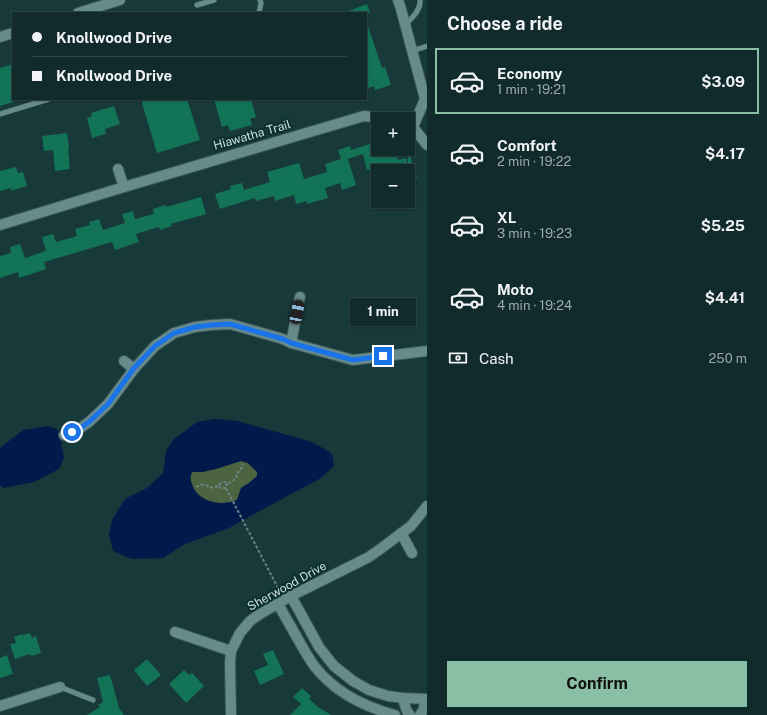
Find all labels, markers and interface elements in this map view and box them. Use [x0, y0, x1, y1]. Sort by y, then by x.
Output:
text: Choose a ride [447, 13, 563, 34]
text: Knollwood Drive [56, 29, 172, 46]
icon: car [449, 63, 485, 99]
text: Economy [497, 65, 562, 82]
text: Knollwood Drive [56, 67, 172, 84]
text: $3.09 [701, 73, 745, 90]
text: 1 min · 19:21 [497, 82, 566, 97]
map controls [371, 112, 415, 208]
button: + [371, 112, 415, 156]
street label: Hiawatha Trail [212, 117, 293, 153]
icon: car [449, 135, 485, 171]
text: Comfort [497, 137, 557, 154]
text: $4.17 [705, 145, 745, 162]
text: 2 min · 19:22 [497, 154, 571, 169]
button: − [371, 164, 415, 208]
icon: car [449, 207, 485, 243]
text: XL [497, 209, 516, 226]
text: $5.25 [701, 217, 745, 234]
text: 3 min · 19:23 [497, 226, 572, 241]
icon: car [449, 279, 485, 315]
text: Moto [497, 281, 534, 298]
text: $4.41 [705, 289, 745, 306]
callout: 1 min [350, 298, 416, 326]
text: 4 min · 19:24 [497, 298, 572, 313]
car [289, 299, 305, 325]
text: 1 min [367, 304, 399, 319]
route end [374, 347, 392, 365]
icon: cash [447, 347, 469, 369]
text: Cash [479, 350, 514, 367]
text: 250 m [709, 351, 747, 366]
route start [63, 423, 81, 441]
street label: Sherwood Drive [245, 558, 329, 614]
button: Confirm [447, 661, 747, 707]

